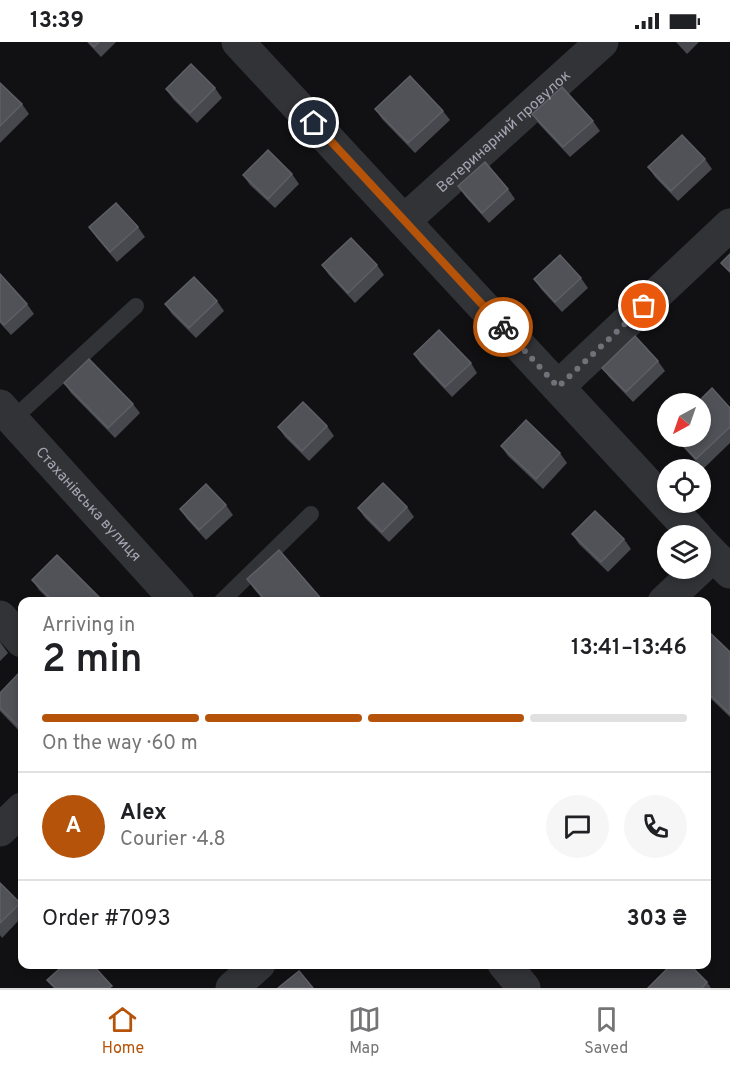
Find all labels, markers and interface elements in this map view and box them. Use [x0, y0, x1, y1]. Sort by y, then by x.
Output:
text: 13:39 [30, 8, 84, 35]
street label: Ветеринарний провулок [433, 67, 576, 198]
pin [288, 97, 339, 148]
icon: home [297, 106, 330, 139]
pin [618, 280, 669, 331]
icon: bag [627, 289, 660, 322]
courier [473, 297, 533, 357]
icon: bike [487, 311, 520, 344]
north arrow [657, 393, 711, 447]
map controls [657, 393, 711, 579]
street label: Стаханівська вулиця [31, 443, 145, 566]
button: locate [657, 459, 711, 513]
button: layers [657, 525, 711, 579]
text: Arriving in [42, 613, 135, 639]
text: 13:41–13:46 [571, 635, 687, 662]
text: 2 min [42, 637, 143, 686]
text: On the way · 60 m [42, 731, 198, 757]
button: chat [546, 795, 609, 858]
button: phone [624, 795, 687, 858]
text: Alex [120, 800, 167, 827]
text: A [66, 813, 81, 840]
text: Courier · 4.8 [120, 827, 226, 853]
text: Order #7093 [42, 906, 171, 933]
text: 303 ₴ [627, 906, 687, 933]
tab: Home [102, 1003, 144, 1059]
tab: Map [348, 1003, 381, 1059]
tab: Saved [584, 1003, 628, 1059]

